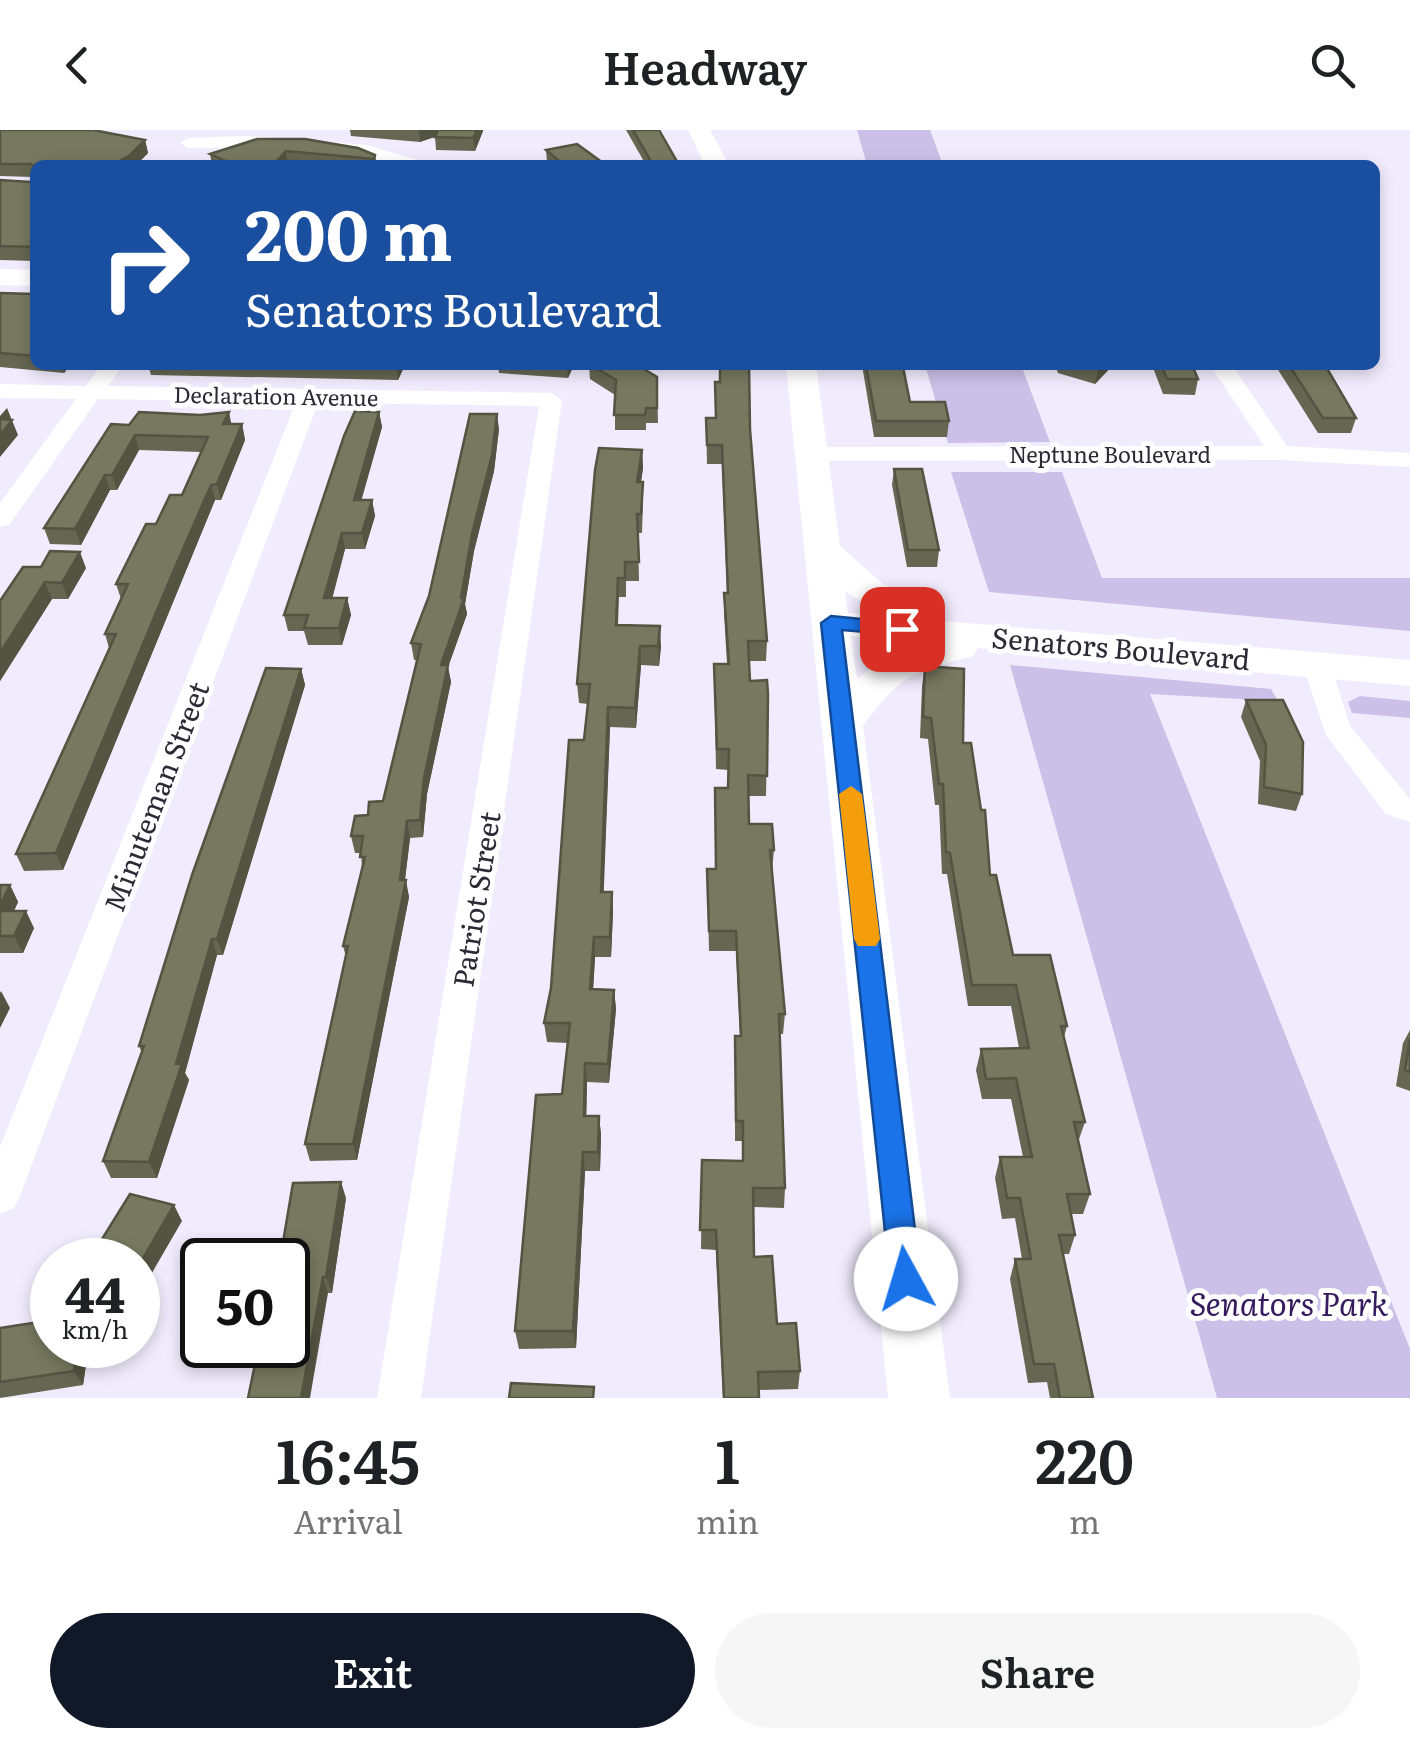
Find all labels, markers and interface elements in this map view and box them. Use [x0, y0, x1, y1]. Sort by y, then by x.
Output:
text: Headway [603, 32, 807, 99]
icon: back [50, 38, 105, 93]
icon: search [1305, 38, 1360, 93]
text: 200 m [245, 179, 453, 283]
icon: right [80, 200, 210, 330]
text: Senators Boulevard [245, 274, 662, 341]
street label: Declaration Avenue [173, 377, 379, 413]
street label: Neptune Boulevard [1009, 437, 1211, 470]
pin [860, 587, 945, 672]
icon: arrive [875, 602, 930, 657]
street label: Senators Boulevard [990, 615, 1252, 679]
street label: Minuteman Street [92, 674, 218, 917]
street label: Patriot Street [440, 807, 510, 990]
position arrow [854, 1227, 958, 1331]
speed limit sign: 50 [180, 1238, 310, 1368]
text: 44 [65, 1254, 125, 1328]
park label: Senators Park [1190, 1278, 1389, 1326]
text: km/h [62, 1310, 128, 1347]
text: 16:45 [276, 1413, 420, 1502]
text: 1 [715, 1413, 740, 1502]
text: 220 [1035, 1413, 1134, 1502]
text: Arrival [293, 1496, 403, 1544]
text: min [696, 1496, 759, 1544]
text: m [1069, 1496, 1100, 1544]
button: Exit [50, 1613, 695, 1728]
button: Share [715, 1613, 1360, 1728]

